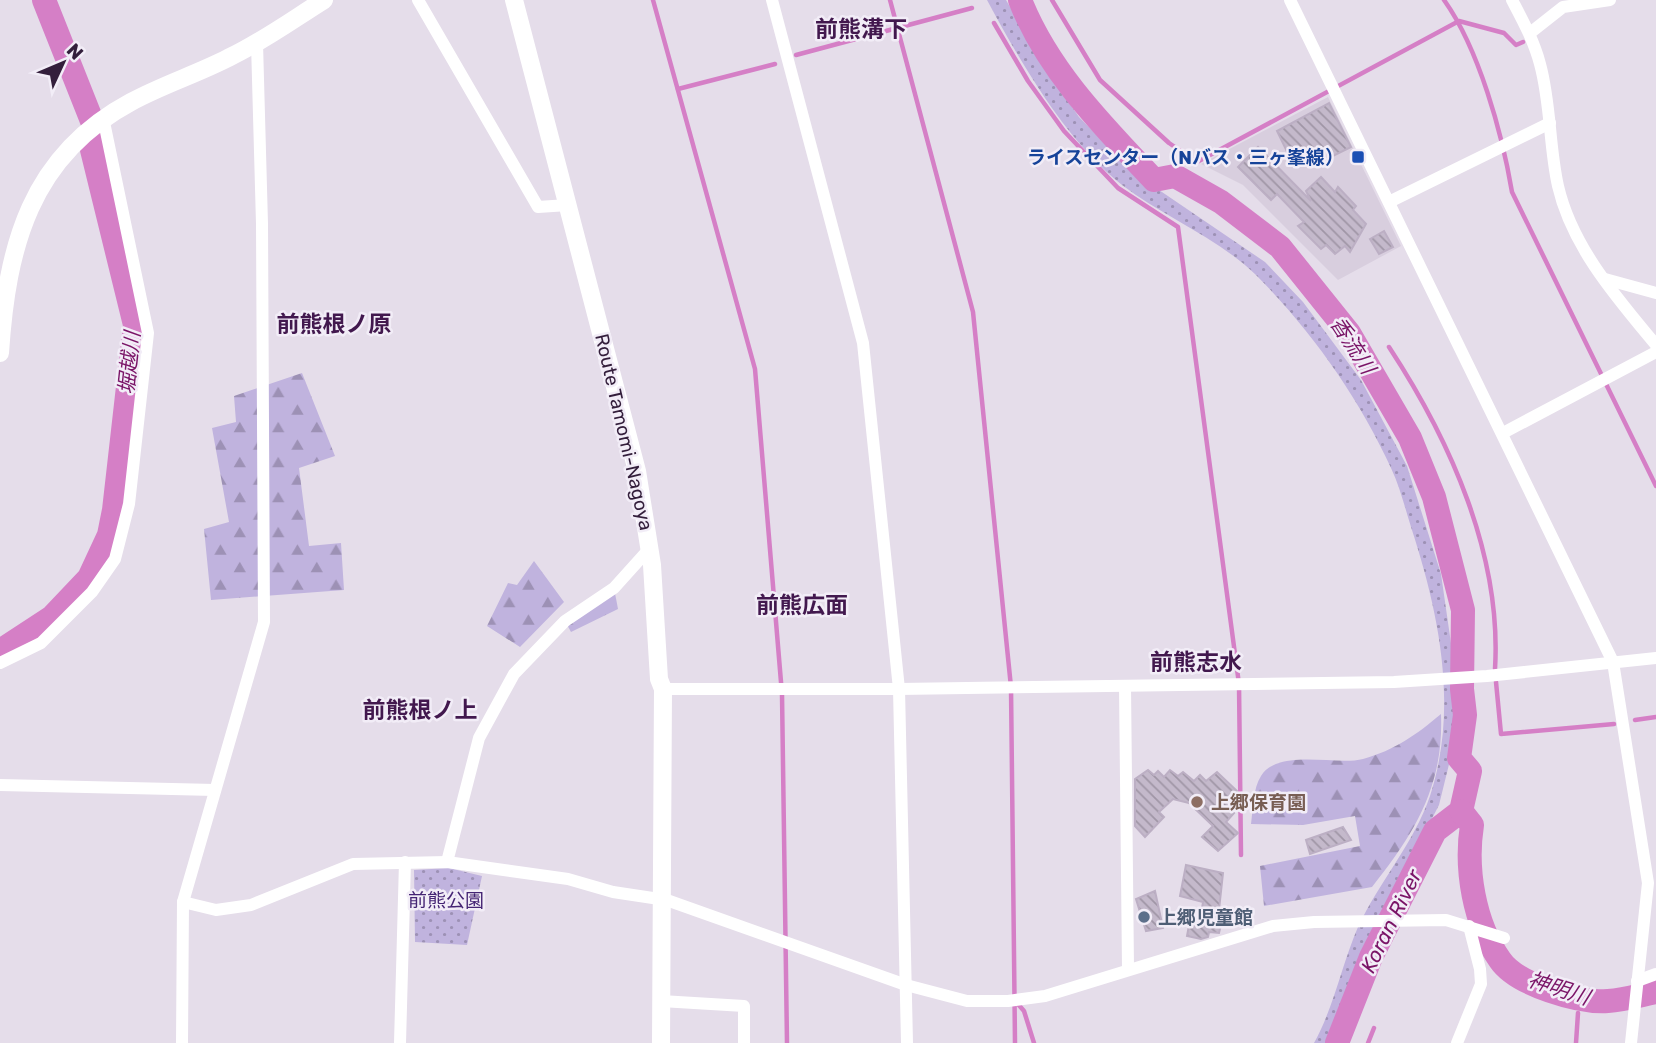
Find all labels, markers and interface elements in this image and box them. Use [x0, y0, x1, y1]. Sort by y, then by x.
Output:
district label: 前熊溝下 [815, 15, 907, 43]
north arrow [28, 28, 98, 98]
text: N [62, 39, 88, 64]
place label: ライスセンター（Nバス・三ヶ峯線） [1027, 146, 1344, 169]
marker: ライスセンター（Nバス・三ヶ峯線） [1350, 149, 1366, 165]
district label: 前熊根ノ原 [277, 310, 392, 338]
water label: 香流川 [1325, 312, 1382, 380]
water label: 堀越川 [113, 328, 145, 396]
street label: Route Tamomi-Nagoya [590, 331, 658, 533]
district label: 前熊広面 [756, 591, 848, 619]
district label: 前熊志水 [1150, 648, 1242, 676]
district label: 前熊根ノ上 [363, 696, 478, 724]
place label: 上郷保育園 [1211, 791, 1306, 814]
marker: 上郷保育園 [1189, 794, 1205, 810]
water label: Koran River [1355, 864, 1427, 977]
park label: 前熊公園 [408, 889, 484, 912]
place label: 上郷児童館 [1158, 906, 1253, 929]
marker: 上郷児童館 [1136, 909, 1152, 925]
water label: 神明川 [1525, 966, 1595, 1010]

